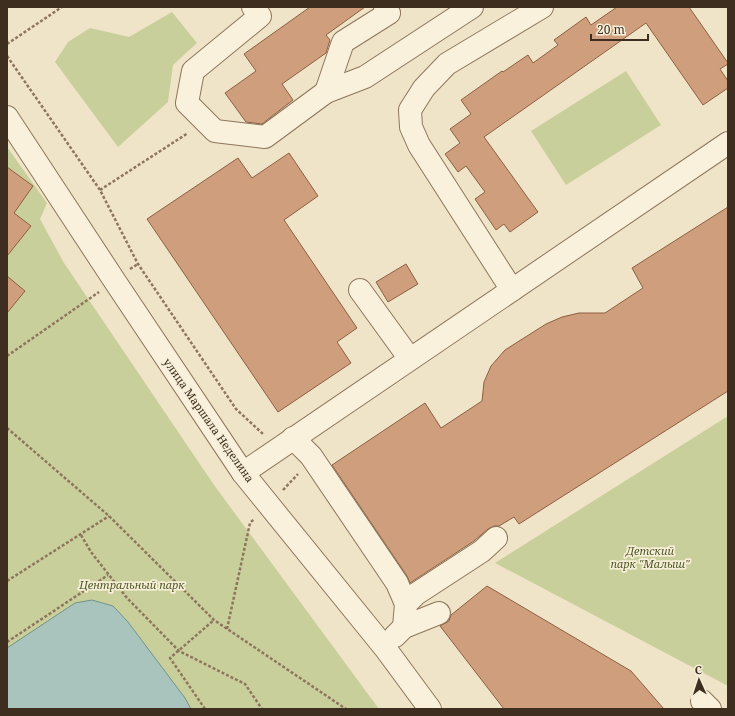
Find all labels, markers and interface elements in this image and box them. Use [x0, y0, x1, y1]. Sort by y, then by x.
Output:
scale bar [591, 16, 648, 42]
text: 20 m [597, 21, 625, 38]
street label: улица Маршала Неделина [160, 355, 258, 485]
park label: Детский парк "Малыш" [610, 543, 690, 571]
park label: Центральный парк [78, 577, 185, 592]
north arrow [679, 660, 719, 700]
text: С [694, 662, 702, 677]

